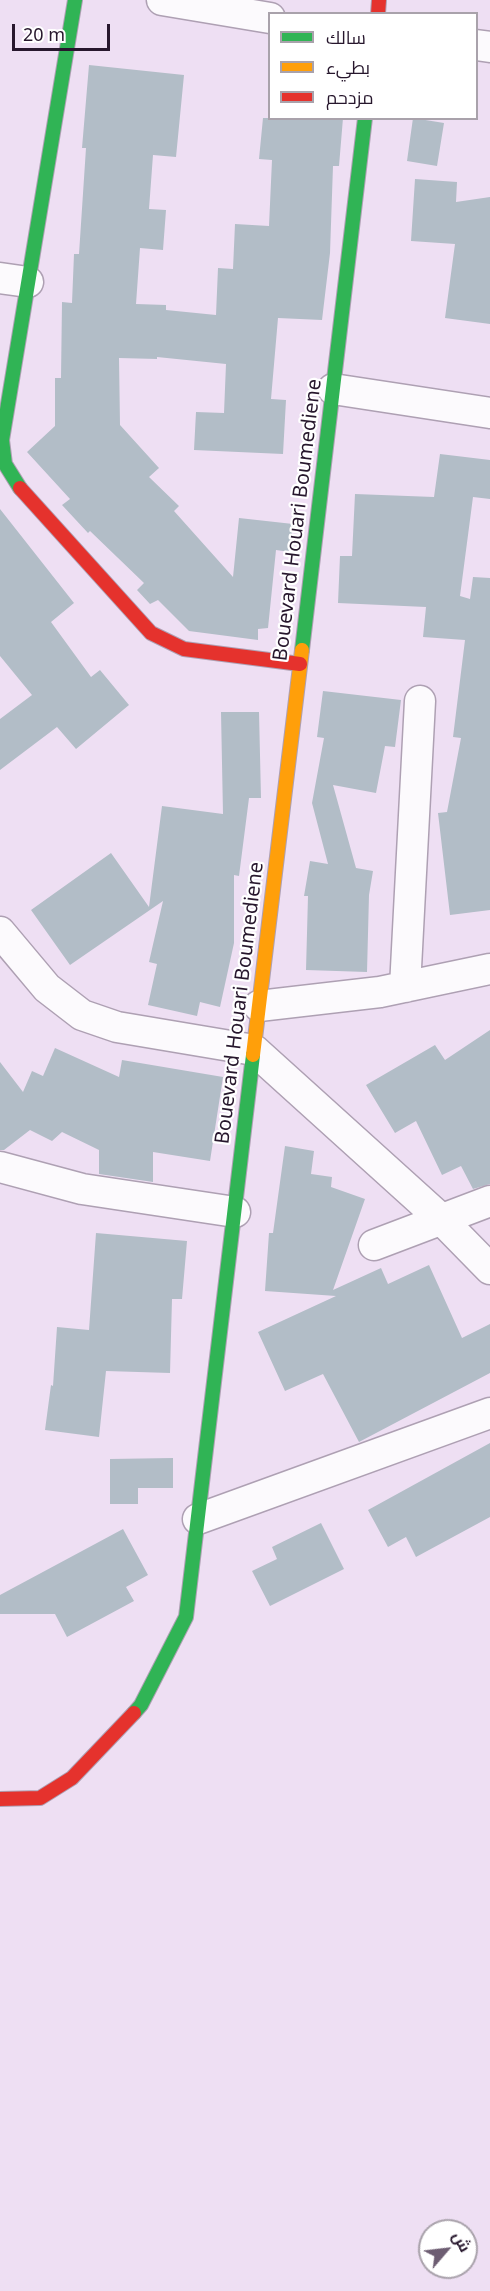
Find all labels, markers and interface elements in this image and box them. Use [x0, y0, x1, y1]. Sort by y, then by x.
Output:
scale bar [15, 12, 112, 50]
legend [268, 12, 478, 120]
text: 20 m [23, 22, 65, 46]
text: سالك [326, 25, 366, 49]
text: بطيء [326, 55, 370, 79]
text: مزدحم [326, 85, 374, 109]
street label: Bouevard Houari Boumediene [269, 378, 327, 662]
street label: Bouevard Houari Boumediene [211, 861, 269, 1145]
north arrow [418, 2219, 478, 2279]
text: ش [448, 2227, 477, 2256]

